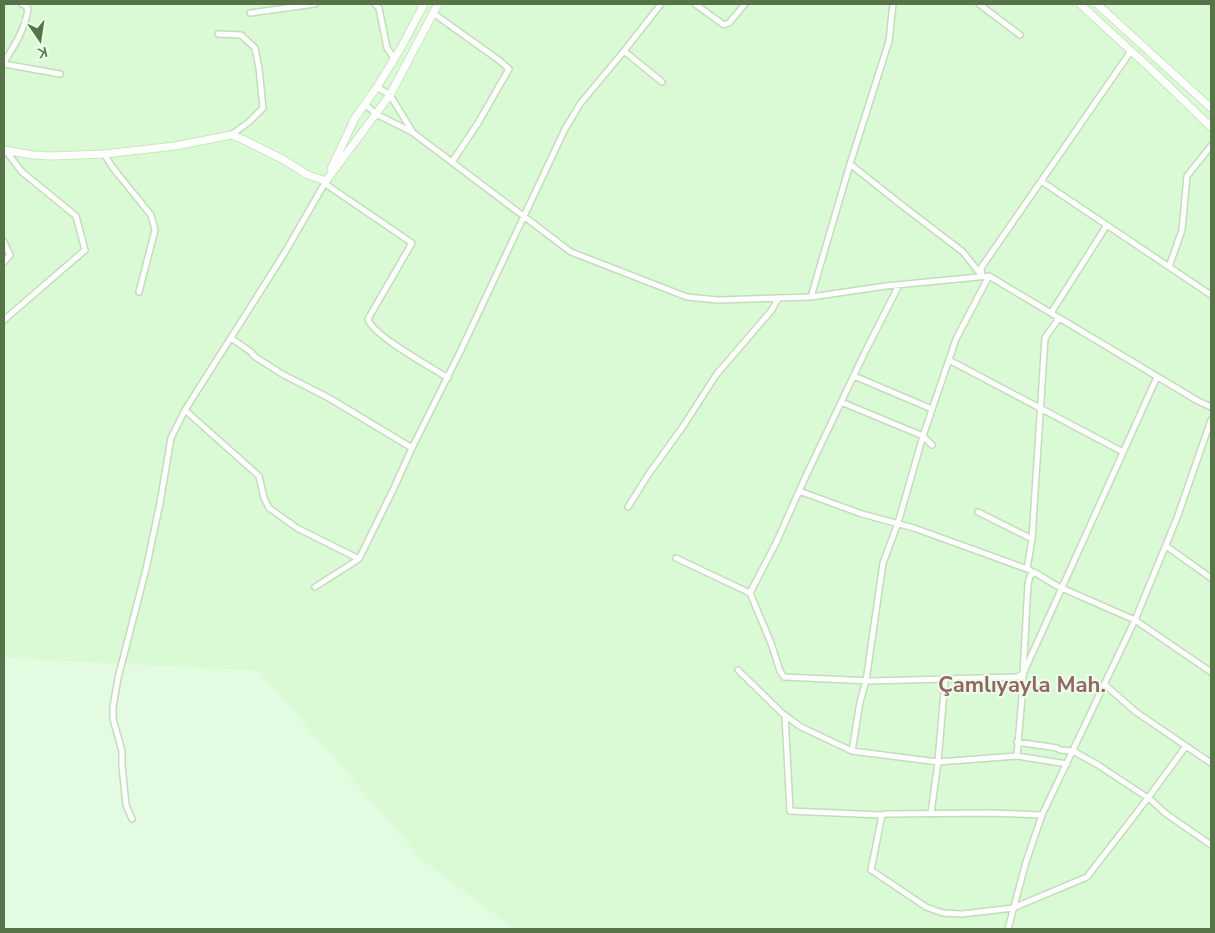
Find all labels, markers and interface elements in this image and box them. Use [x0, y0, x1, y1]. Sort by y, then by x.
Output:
north arrow [15, 15, 65, 65]
text: K [35, 42, 49, 63]
district label: Çamlıyayla Mah. [938, 670, 1106, 700]

